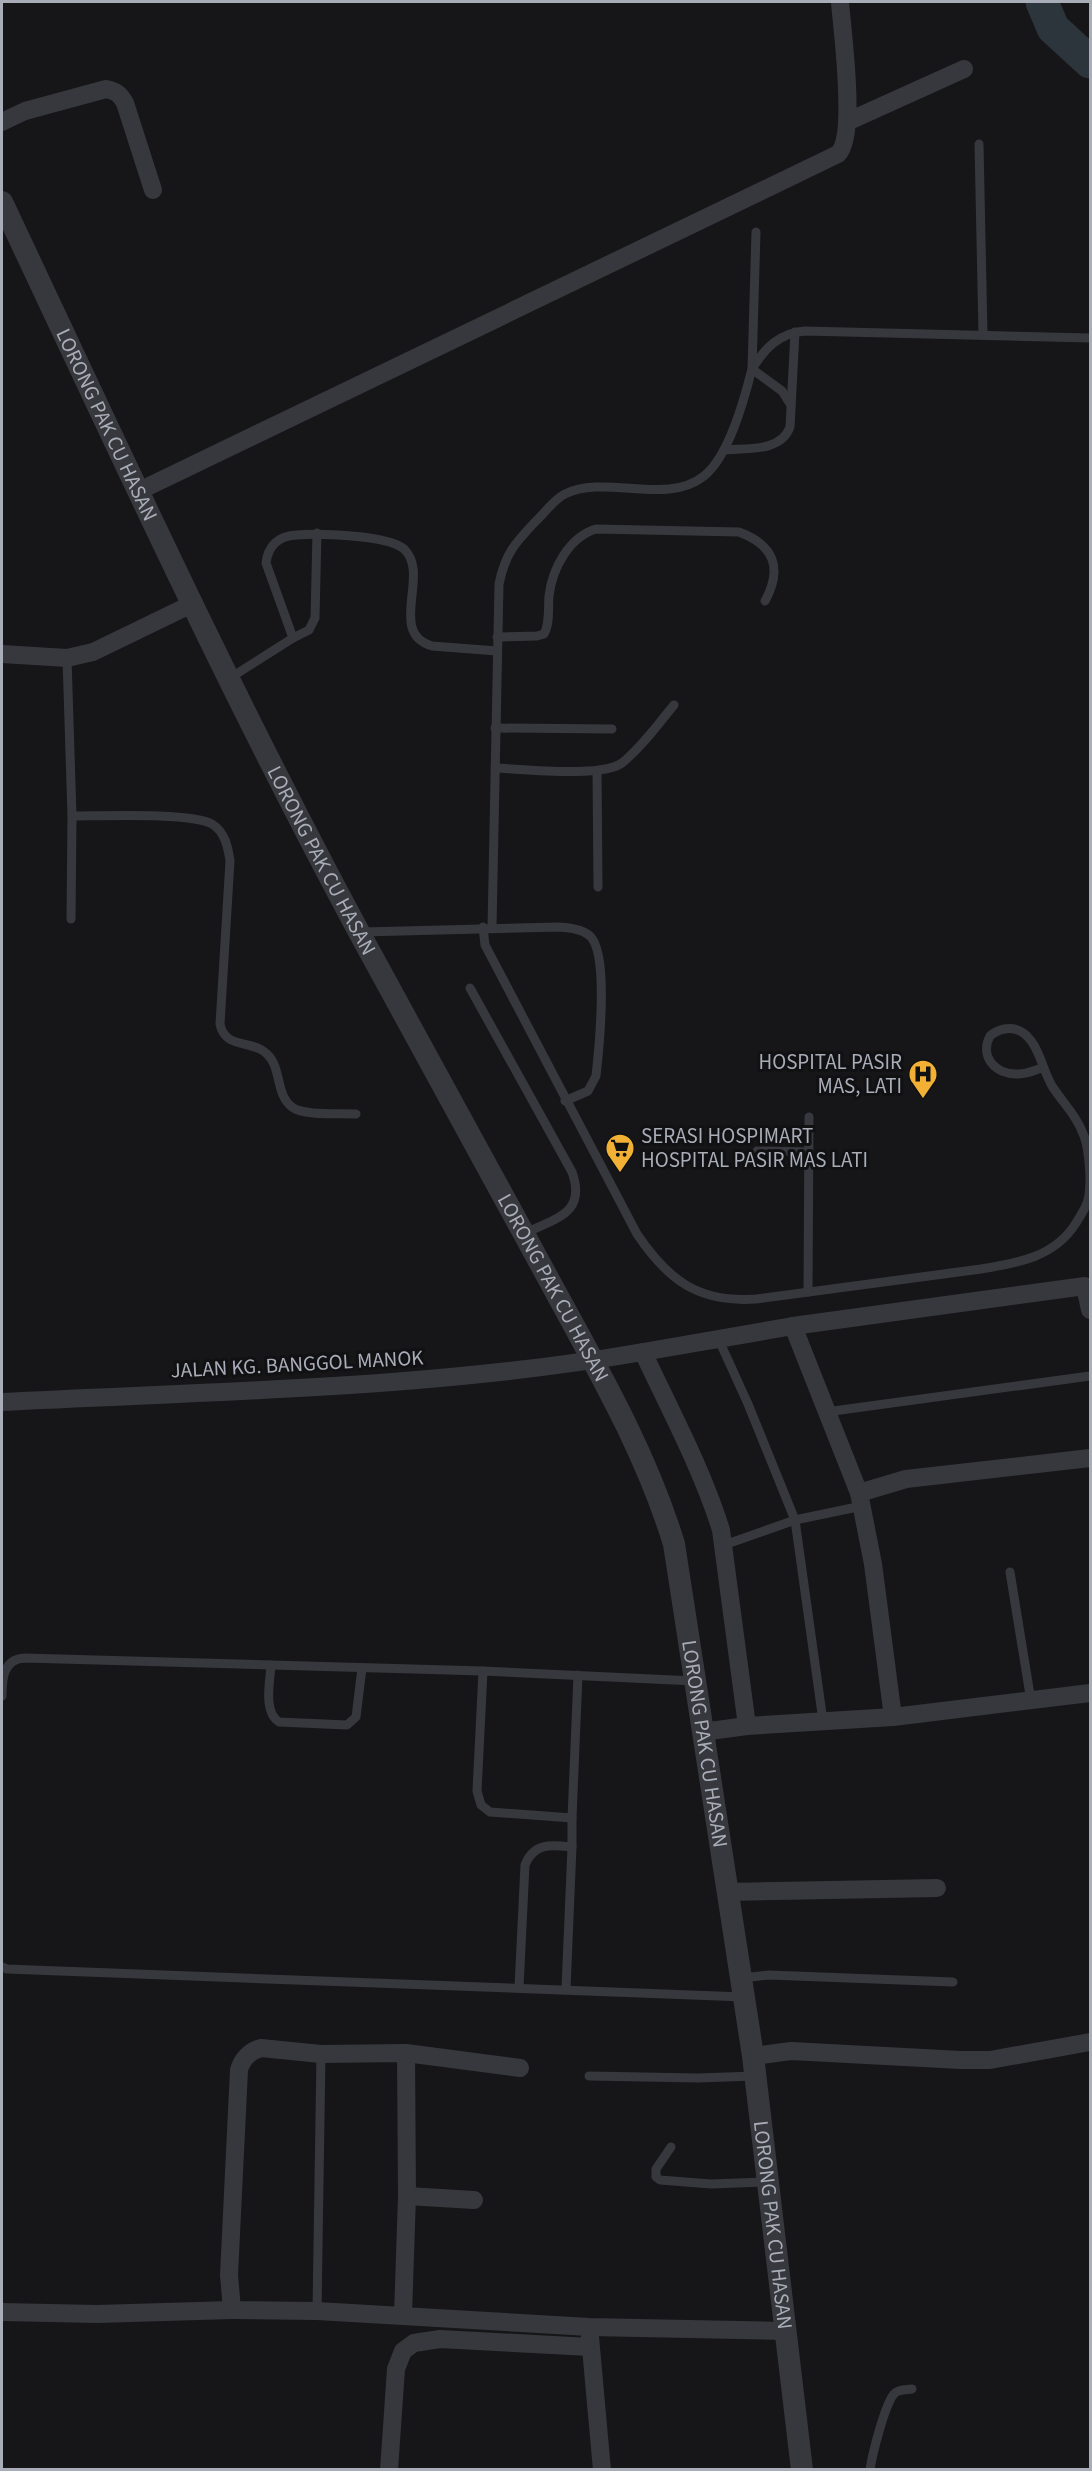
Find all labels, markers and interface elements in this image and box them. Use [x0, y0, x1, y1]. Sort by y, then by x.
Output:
street label: LORONG PAK CU HASAN [48, 323, 165, 526]
street label: LORONG PAK CU HASAN [260, 761, 384, 960]
place label: HOSPITAL PASIR MAS, LATI [759, 1047, 902, 1101]
hospital icon: HOSPITAL PASIR MAS, LATI [907, 1058, 939, 1100]
place label: SERASI HOSPIMART HOSPITAL PASIR MAS LATI [641, 1121, 868, 1175]
supermarket icon: SERASI HOSPIMART HOSPITAL PASIR MAS LATI [604, 1132, 636, 1174]
street label: LORONG PAK CU HASAN [490, 1188, 617, 1387]
street label: JALAN KG. BANGGOL MANOK [170, 1342, 425, 1386]
street label: LORONG PAK CU HASAN [674, 1638, 736, 1850]
street label: LORONG PAK CU HASAN [746, 2119, 800, 2331]

